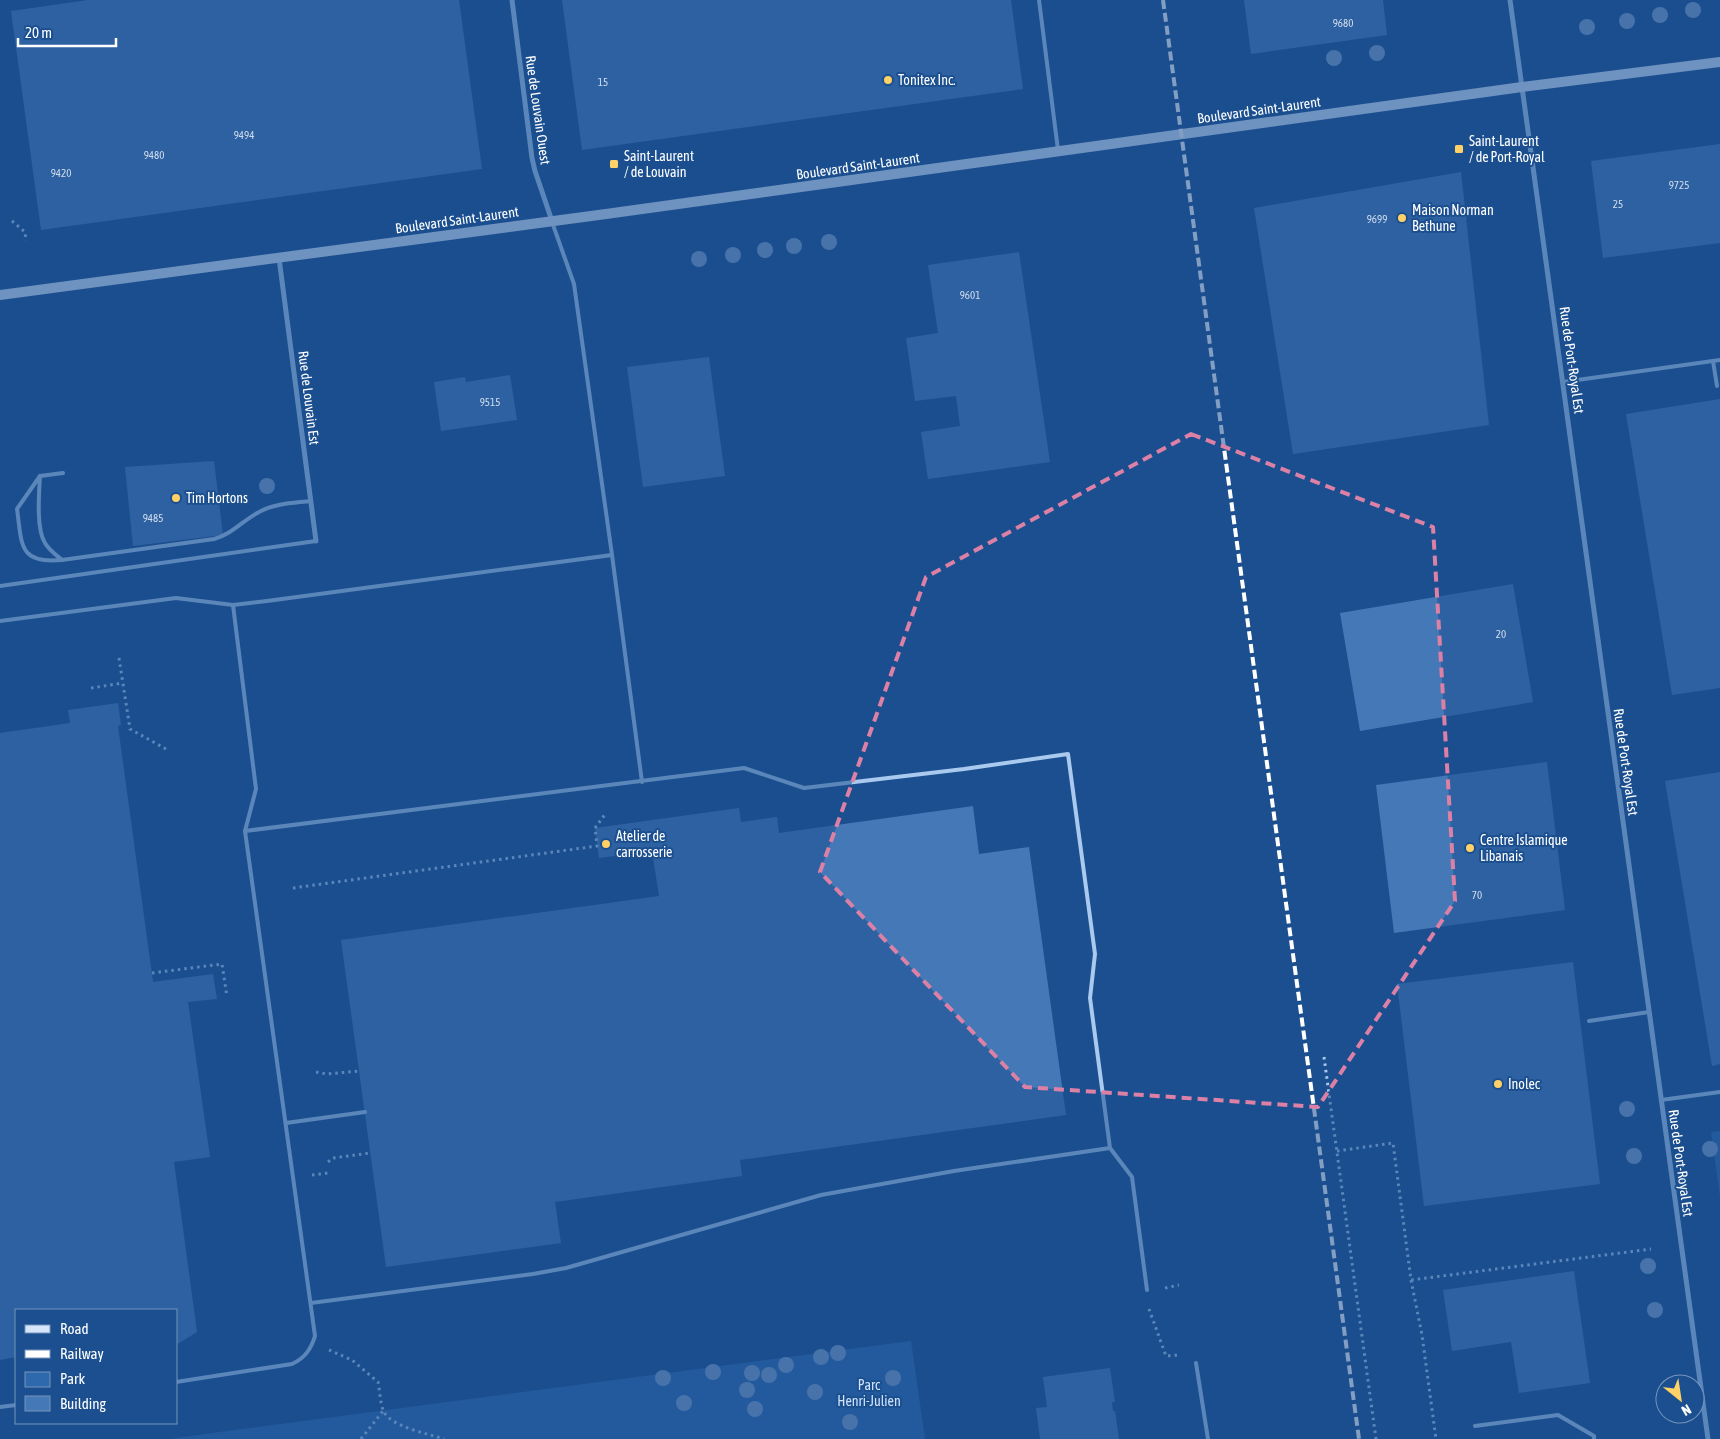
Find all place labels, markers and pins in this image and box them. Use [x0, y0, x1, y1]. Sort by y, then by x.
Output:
place label: Tonitex Inc. [898, 72, 956, 88]
marker: Tonitex Inc. [882, 74, 894, 86]
place label: Saint-Laurent / de Port-Royal [1469, 133, 1545, 165]
marker: Saint-Laurent / de Port-Royal [1453, 143, 1465, 155]
place label: Saint-Laurent / de Louvain [624, 148, 694, 180]
marker: Saint-Laurent / de Louvain [608, 158, 620, 170]
place label: Maison Norman Bethune [1412, 202, 1494, 234]
marker: Maison Norman Bethune [1396, 212, 1408, 224]
place label: Tim Hortons [186, 490, 248, 506]
marker: Tim Hortons [170, 492, 182, 504]
place label: Atelier de carrosserie [616, 828, 672, 860]
place label: Centre Islamique Libanais [1480, 832, 1568, 864]
marker: Atelier de carrosserie [600, 838, 612, 850]
marker: Centre Islamique Libanais [1464, 842, 1476, 854]
place label: Inolec [1508, 1076, 1541, 1092]
marker: Inolec [1492, 1078, 1504, 1090]

